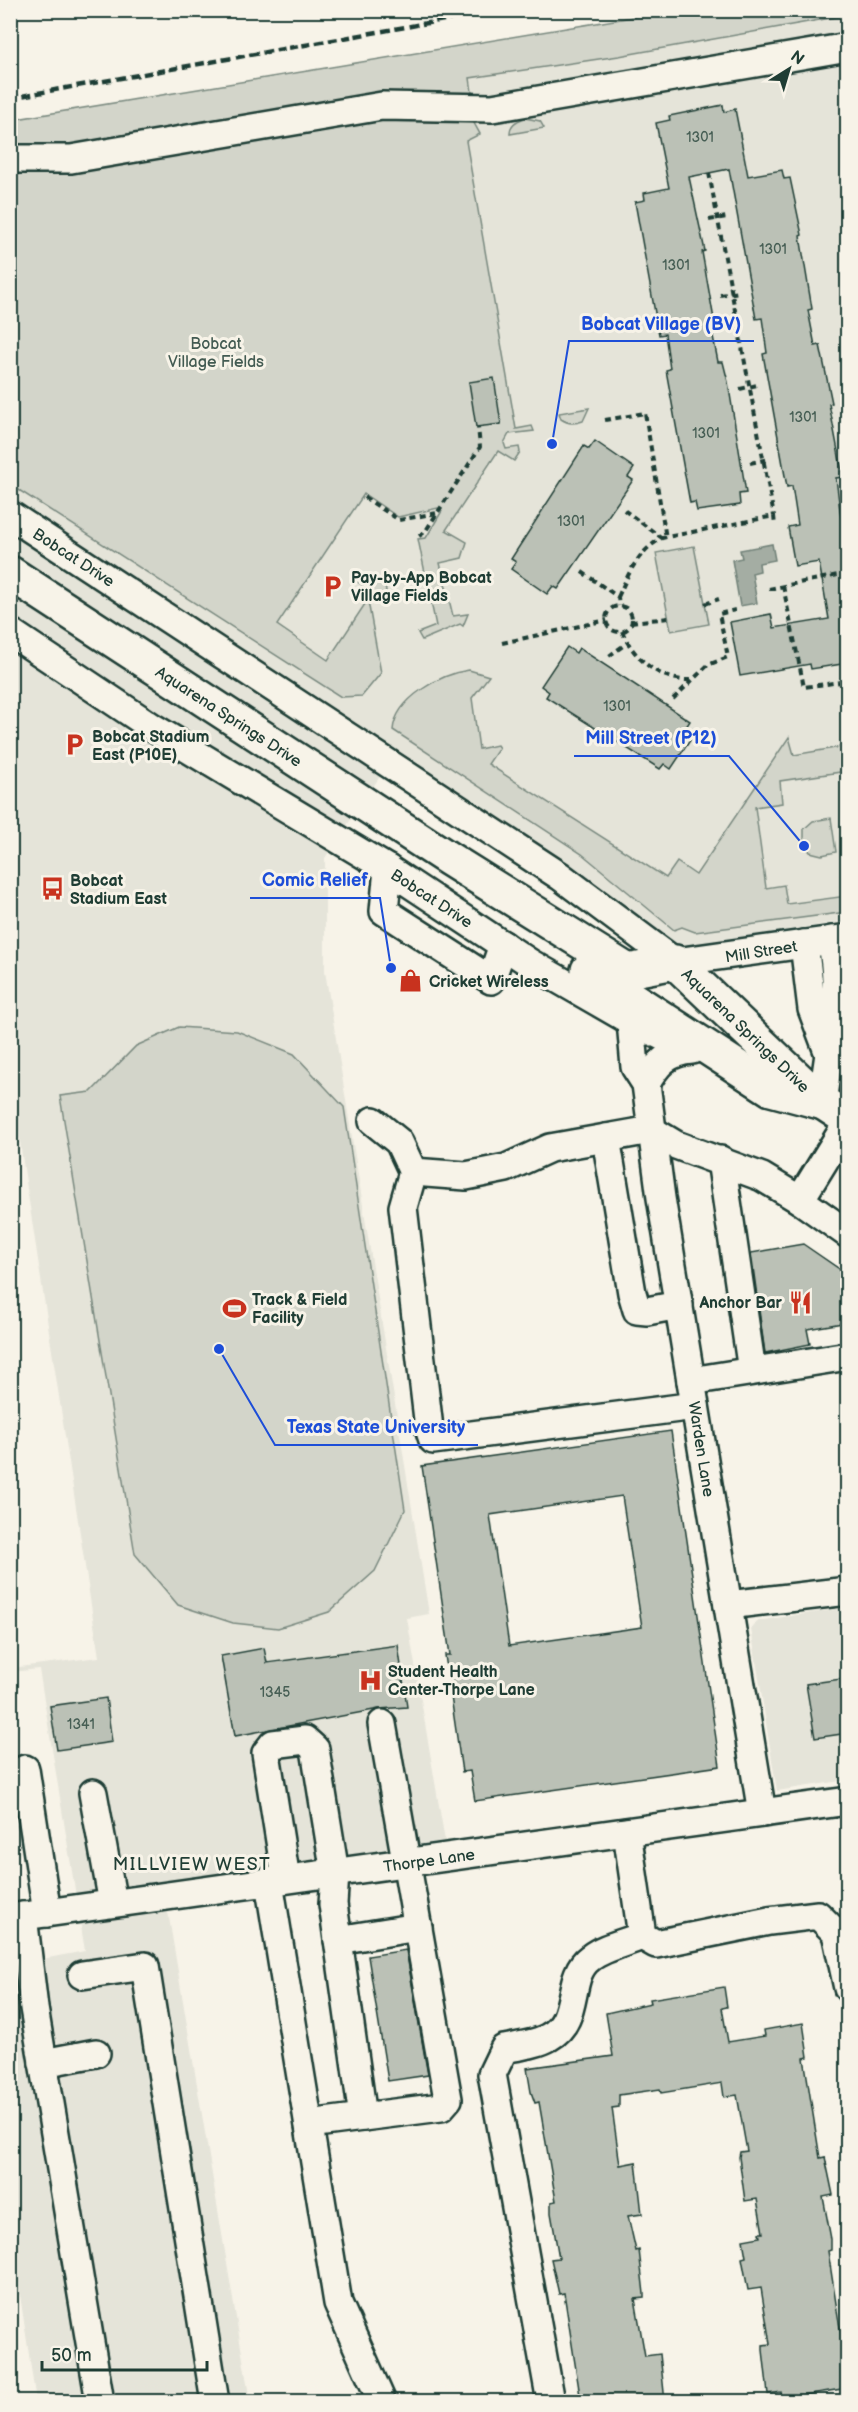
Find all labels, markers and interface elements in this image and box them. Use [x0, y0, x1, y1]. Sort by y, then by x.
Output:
north arrow [759, 39, 819, 99]
text: N [787, 47, 808, 69]
house number: 1301 [686, 129, 714, 146]
house number: 1301 [759, 241, 787, 258]
house number: 1301 [662, 257, 690, 274]
callout: Bobcat Village (BV) [569, 305, 754, 341]
text: Bobcat Village (BV) [581, 314, 741, 335]
park label: Bobcat Village Fields [168, 335, 264, 372]
house number: 1301 [789, 409, 817, 426]
house number: 1301 [692, 425, 720, 442]
house number: 1301 [557, 513, 585, 530]
street label: Bobcat Drive [29, 525, 118, 592]
place label: Pay-by-App Bobcat Village Fields [351, 569, 492, 606]
parking icon: Pay-by-App Bobcat Village Fields [320, 573, 346, 599]
street label: Aquarena Springs Drive [152, 663, 305, 772]
house number: 1301 [603, 698, 631, 715]
callout: Mill Street (P12) [574, 720, 729, 756]
place label: Bobcat Stadium East (P10E) [92, 728, 209, 765]
text: Mill Street (P12) [585, 728, 717, 749]
parking icon: Bobcat Stadium East (P10E) [61, 732, 87, 758]
callout: Comic Relief [250, 862, 380, 898]
street label: Bobcat Drive [387, 866, 476, 933]
text: Comic Relief [262, 870, 368, 891]
place label: Bobcat Stadium East [70, 872, 167, 909]
bus stop icon: Bobcat Stadium East [39, 876, 65, 902]
street label: Mill Street [724, 937, 799, 968]
street label: Aquarena Springs Drive [677, 965, 813, 1097]
shop icon: Cricket Wireless [398, 968, 424, 994]
place label: Cricket Wireless [429, 973, 549, 992]
restaurant icon: Anchor Bar [787, 1289, 813, 1315]
place label: Track & Field Facility [252, 1291, 347, 1328]
place label: Anchor Bar [698, 1294, 783, 1313]
sports icon: Track & Field Facility [221, 1295, 247, 1321]
street label: Warden Lane [684, 1400, 718, 1499]
callout: Texas State University [275, 1409, 478, 1445]
text: Texas State University [287, 1417, 466, 1438]
place label: Student Health Center-Thorpe Lane [388, 1663, 535, 1700]
hospital icon: Student Health Center-Thorpe Lane [357, 1667, 383, 1693]
house number: 1345 [260, 1684, 290, 1701]
house number: 1341 [67, 1716, 95, 1733]
street label: Thorpe Lane [382, 1846, 477, 1877]
district label: MILLVIEW WEST [113, 1854, 271, 1875]
scale bar [42, 2334, 207, 2372]
text: 50 m [51, 2345, 92, 2366]

